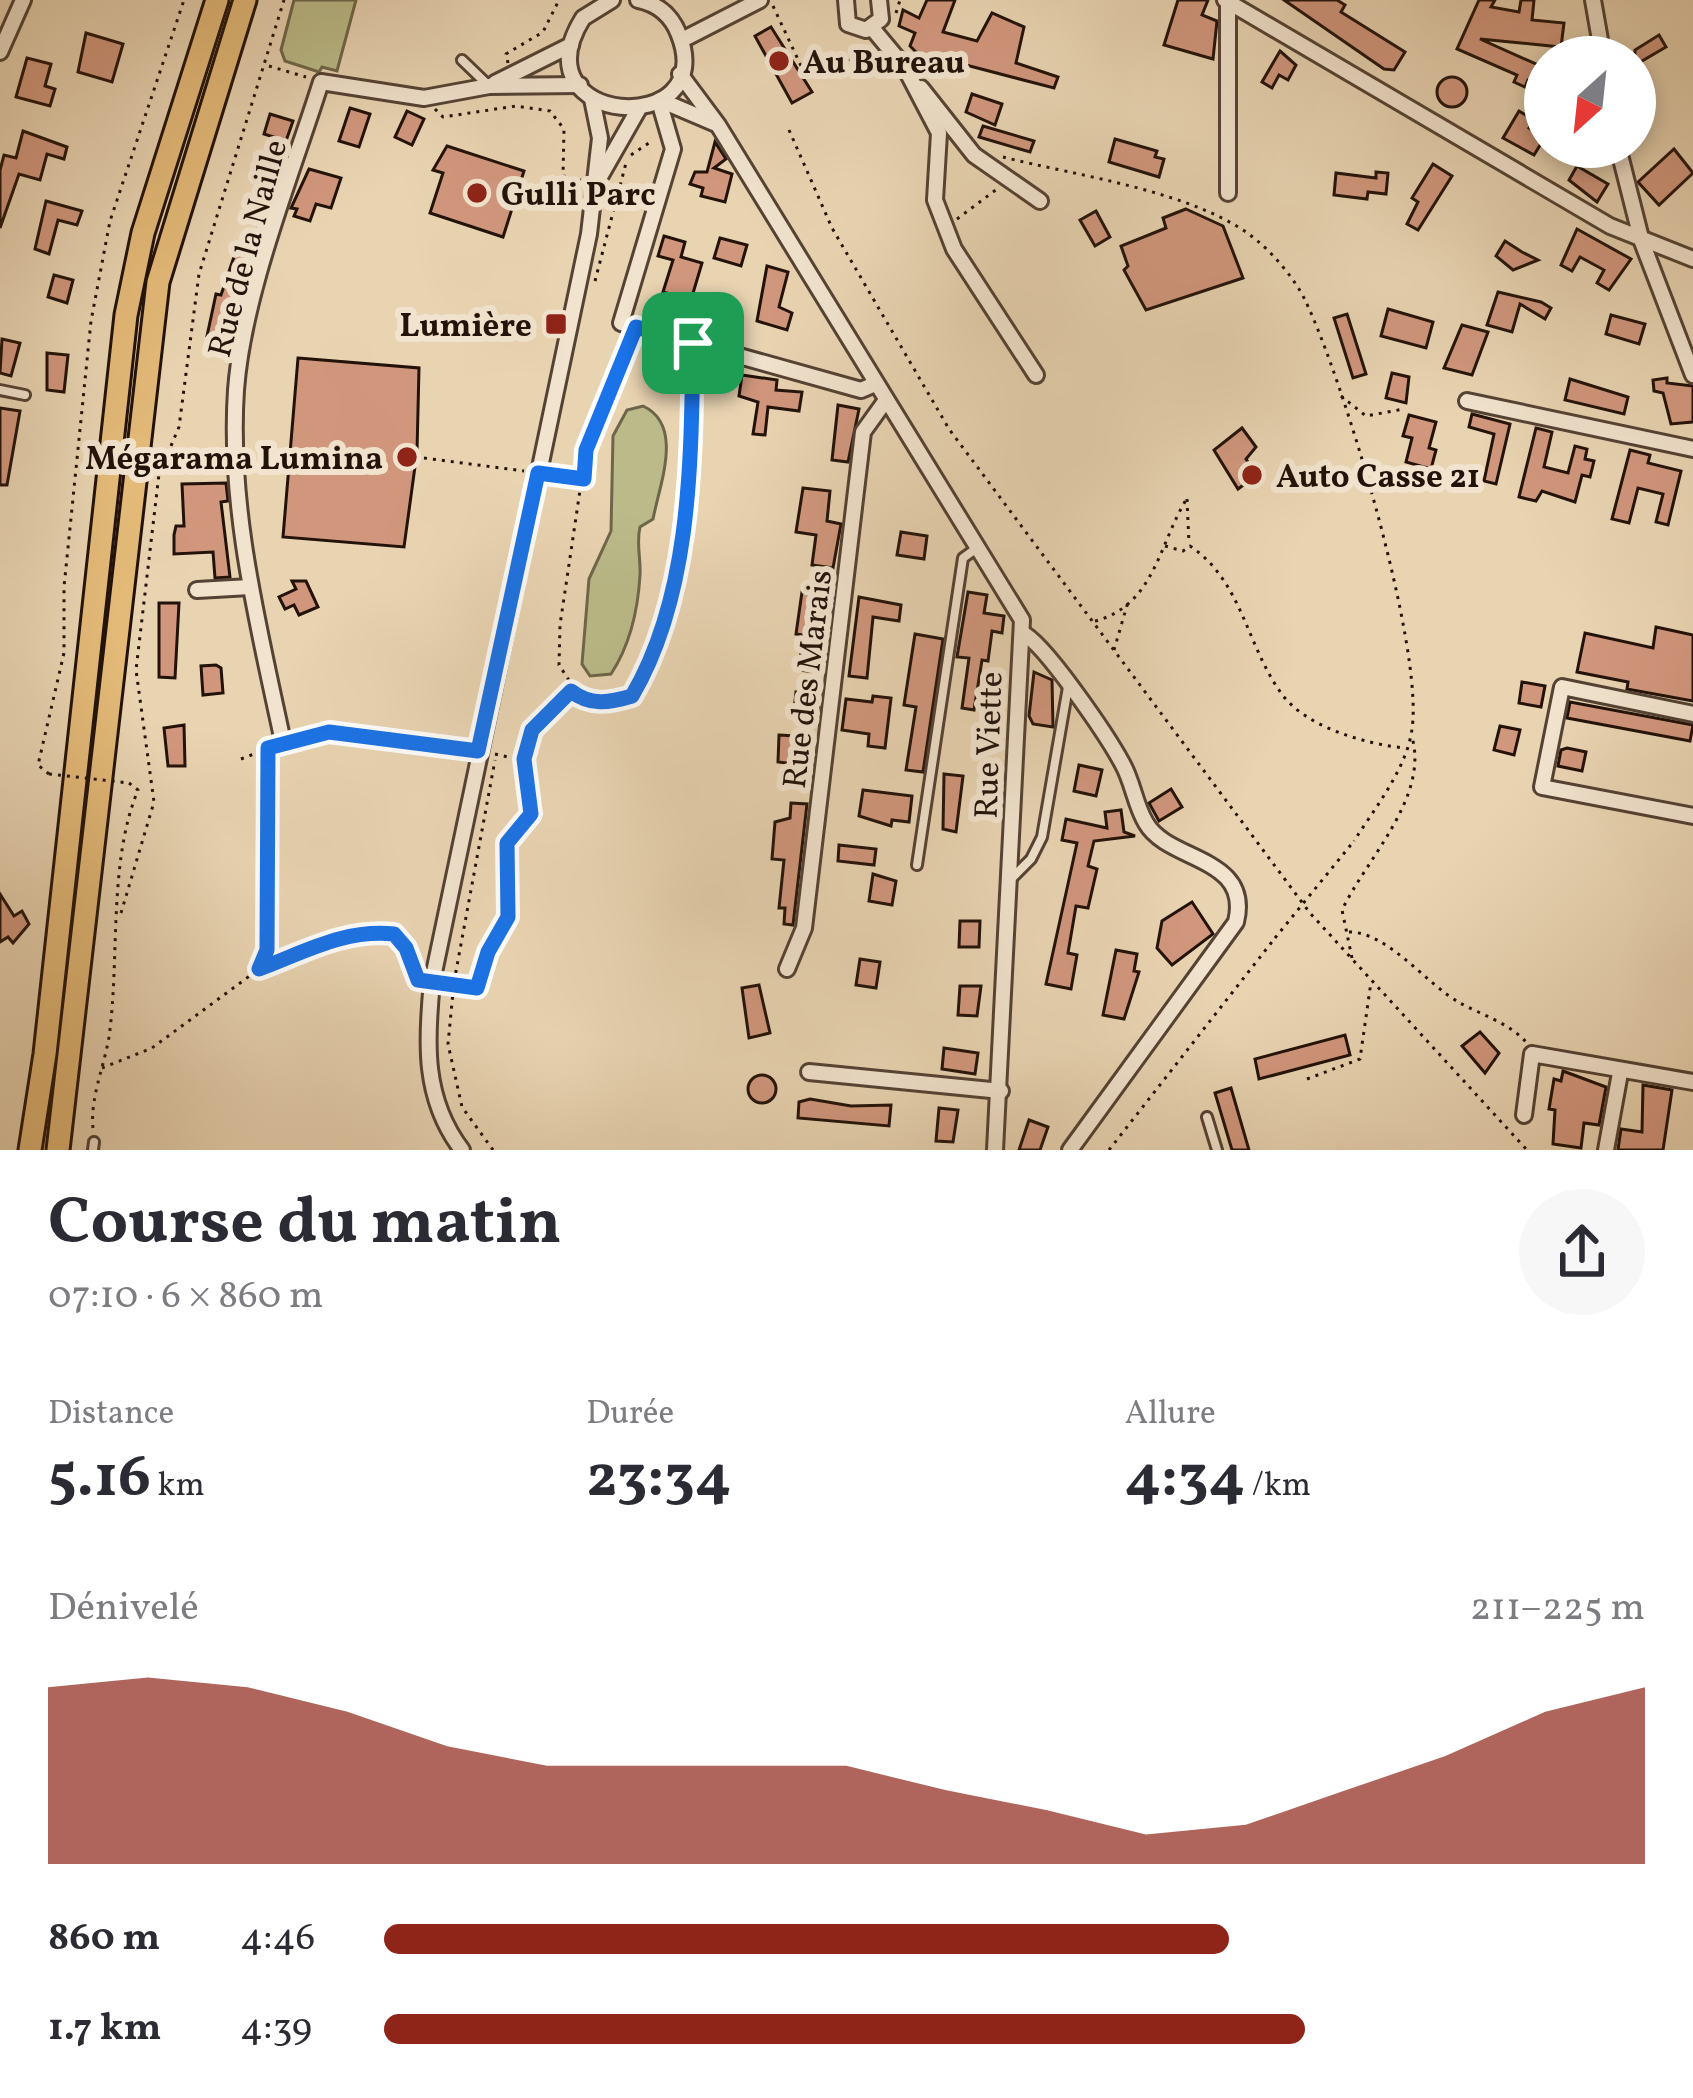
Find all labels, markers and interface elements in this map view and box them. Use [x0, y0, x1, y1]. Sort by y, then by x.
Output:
north arrow [1524, 36, 1656, 168]
map controls [1524, 36, 1656, 168]
place label: Au Bureau [803, 42, 965, 88]
marker: Au Bureau [766, 48, 792, 74]
street label: Rue de la Naille [199, 135, 301, 363]
place label: Gulli Parc [501, 174, 656, 220]
marker: Gulli Parc [464, 180, 490, 206]
pin [642, 292, 744, 394]
place label: Lumière [400, 305, 532, 351]
icon: arrive [660, 310, 726, 376]
marker: Lumière [543, 311, 569, 337]
place label: Mégarama Lumina [85, 438, 383, 484]
marker: Mégarama Lumina [394, 444, 420, 470]
place label: Auto Casse 21 [1276, 456, 1480, 502]
marker: Auto Casse 21 [1239, 462, 1265, 488]
street label: Rue des Marais [774, 568, 846, 791]
street label: Rue Viette [965, 671, 1017, 819]
text: Course du matin [48, 1179, 562, 1271]
button: share [1519, 1189, 1645, 1315]
text: 07:10 · 6 × 860 m [48, 1270, 323, 1324]
text: Distance [48, 1392, 174, 1438]
text: Durée [586, 1392, 674, 1438]
text: Allure [1125, 1392, 1216, 1438]
text: 5.16 [48, 1438, 151, 1521]
text: 23:34 [586, 1438, 731, 1521]
text: 4:34 [1125, 1438, 1245, 1521]
text: km [151, 1464, 205, 1510]
text: /km [1245, 1464, 1311, 1510]
text: Dénivelé [48, 1582, 199, 1636]
text: 211–225 m [1470, 1582, 1645, 1636]
text: 860 m [48, 1912, 160, 1966]
text: 4:46 [240, 1912, 315, 1966]
text: 1.7 km [48, 2002, 161, 2056]
text: 4:39 [240, 2002, 312, 2056]

